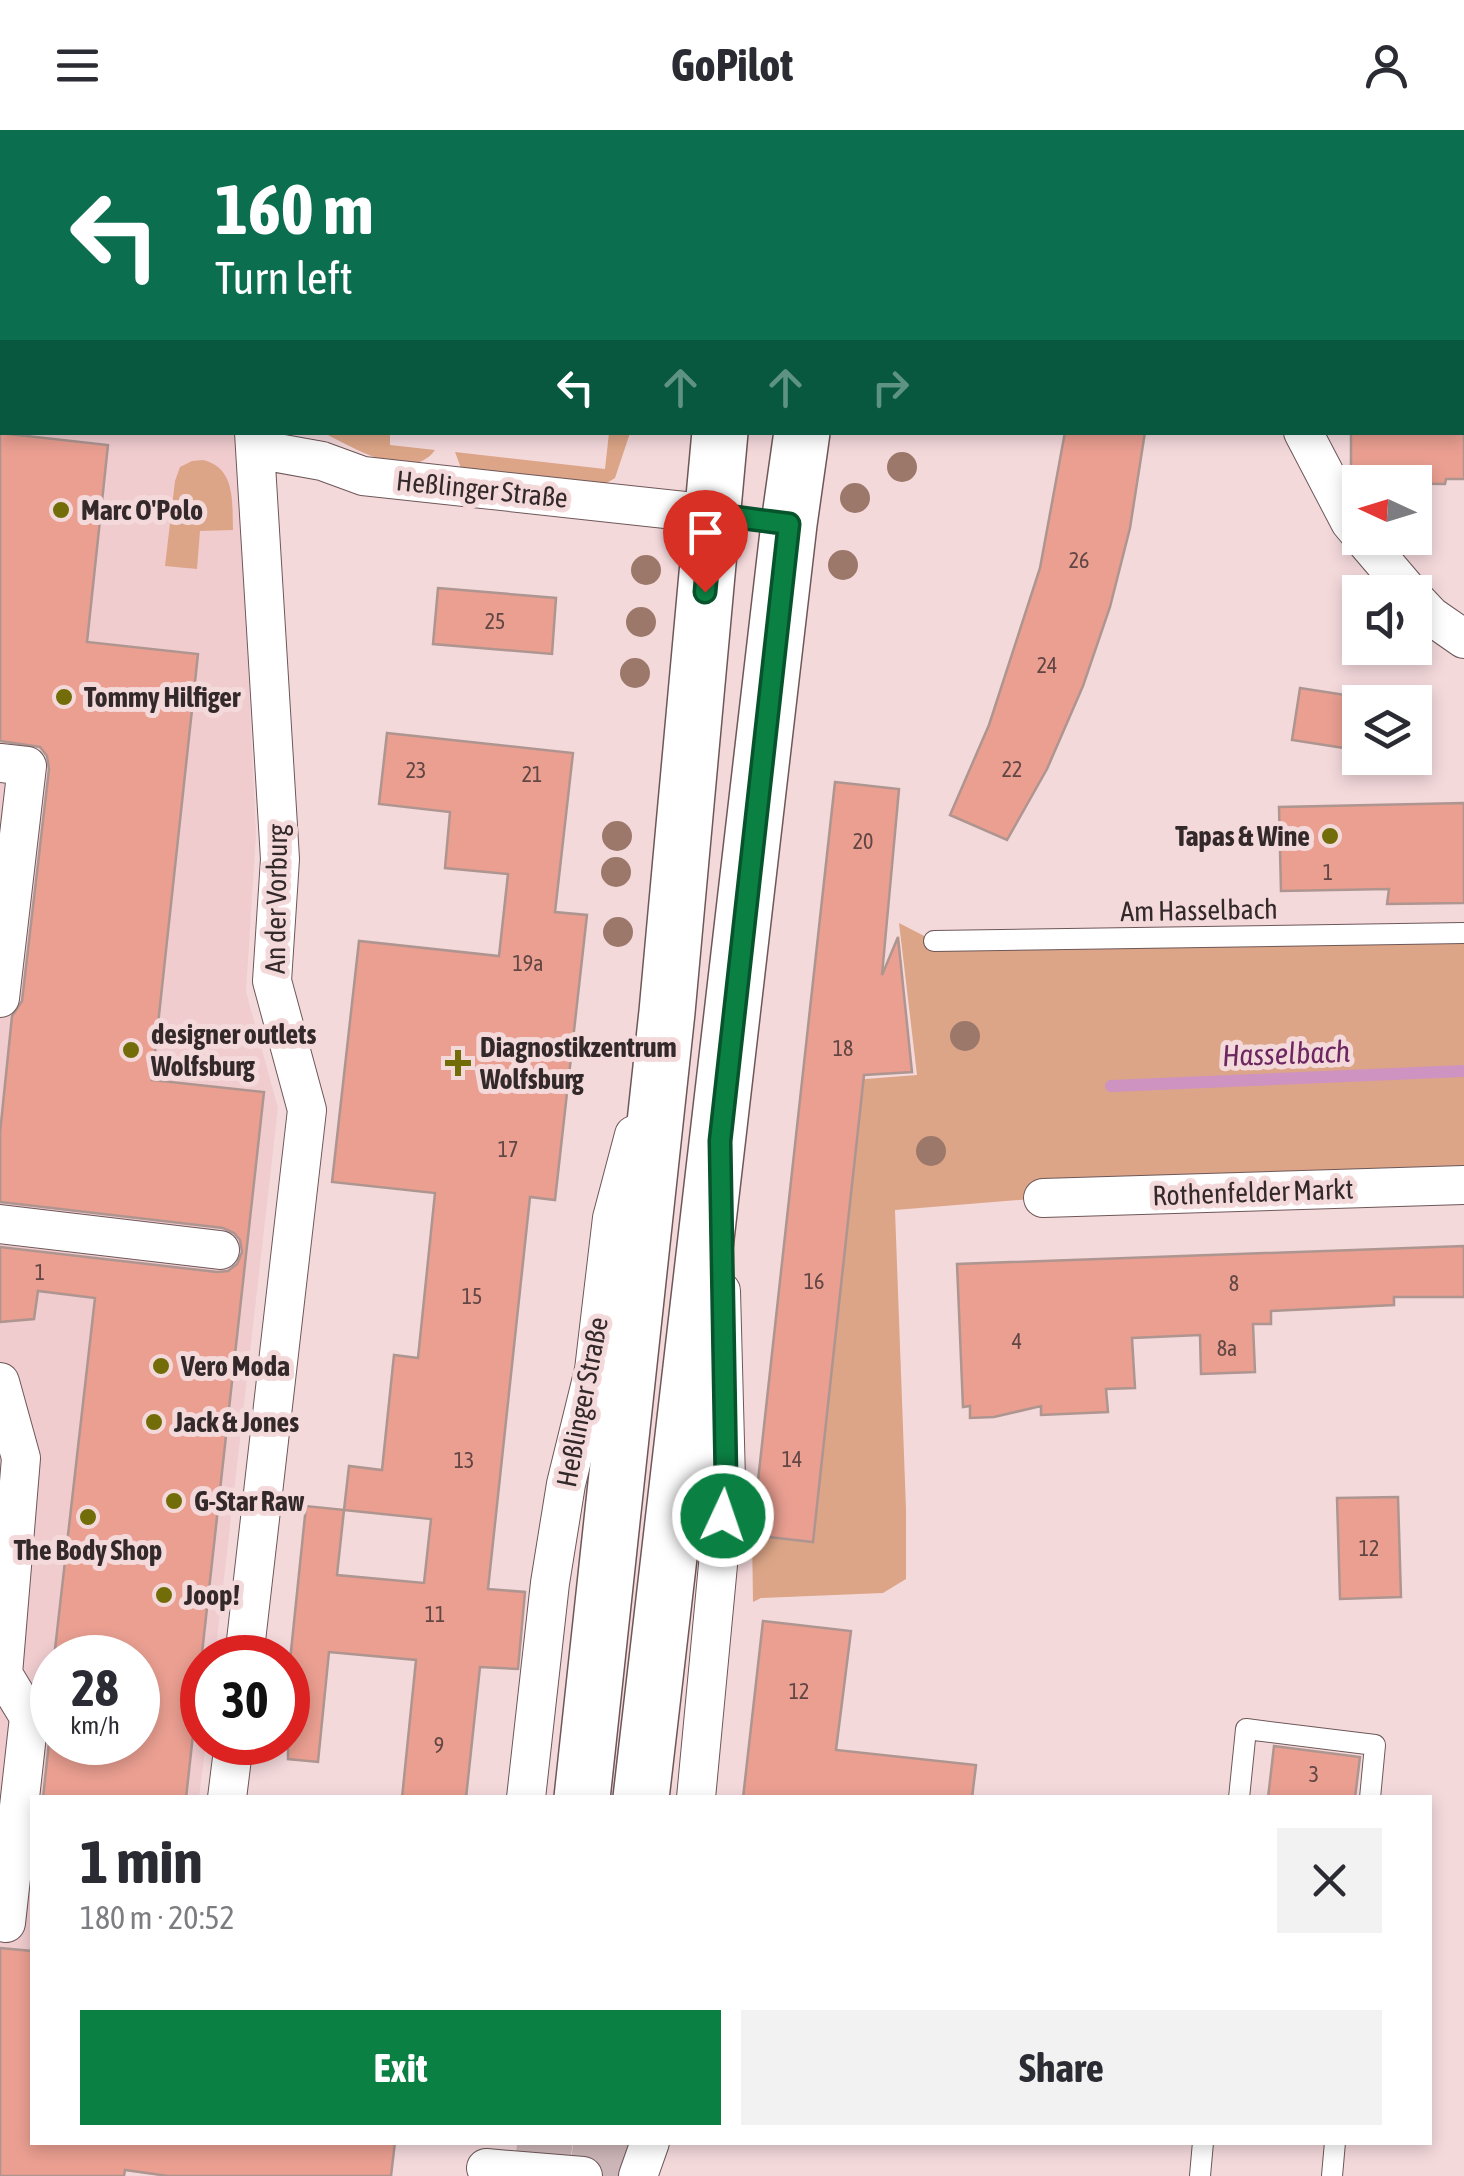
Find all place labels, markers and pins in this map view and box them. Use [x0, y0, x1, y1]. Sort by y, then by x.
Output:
pin [663, 490, 748, 593]
place label: Marc O'Polo [81, 494, 203, 526]
marker: Marc O'Polo [50, 499, 72, 521]
place label: Tommy Hilfiger [84, 681, 241, 713]
marker: Tommy Hilfiger [53, 686, 75, 708]
place label: Tapas & Wine [1175, 820, 1310, 852]
marker: Tapas & Wine [1319, 825, 1341, 847]
place label: designer outlets Wolfsburg [150, 1018, 316, 1082]
place label: Diagnostikzentrum Wolfsburg [479, 1031, 677, 1095]
marker: designer outlets Wolfsburg [120, 1039, 142, 1061]
marker: Diagnostikzentrum Wolfsburg [445, 1050, 471, 1076]
place label: Vero Moda [180, 1350, 290, 1382]
marker: Vero Moda [150, 1355, 172, 1377]
place label: Jack & Jones [173, 1406, 299, 1438]
marker: Jack & Jones [143, 1411, 165, 1433]
place label: G-Star Raw [194, 1485, 305, 1517]
marker: G-Star Raw [163, 1490, 185, 1512]
marker: The Body Shop [77, 1506, 99, 1528]
place label: The Body Shop [14, 1534, 162, 1566]
place label: Joop! [183, 1579, 240, 1611]
marker: Joop! [153, 1584, 175, 1606]

